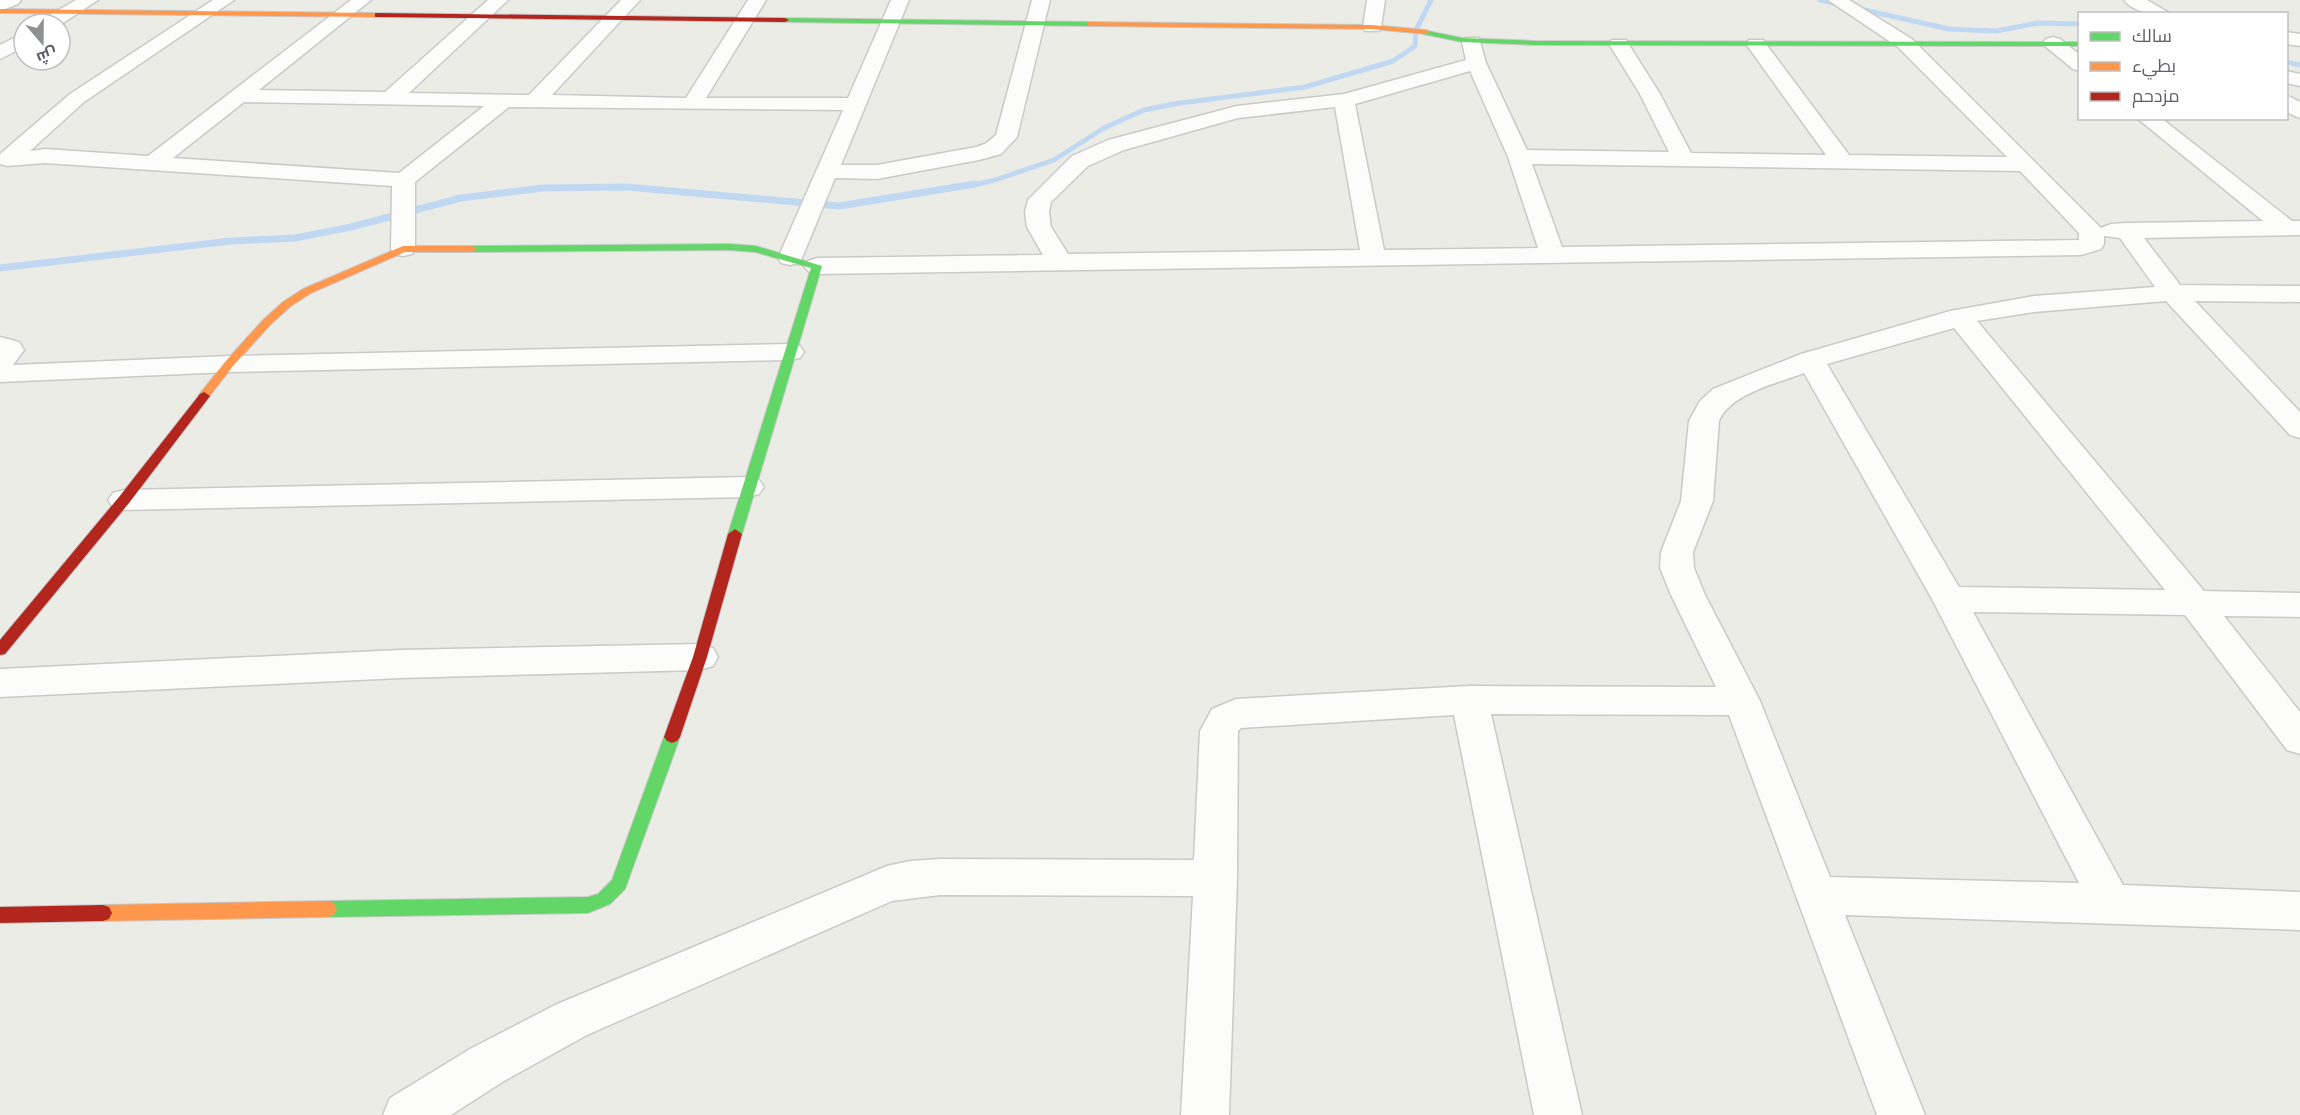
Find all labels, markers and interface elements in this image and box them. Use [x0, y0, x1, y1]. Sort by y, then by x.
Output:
north arrow [12, 12, 72, 72]
legend [2078, 12, 2288, 120]
text: سالك [2132, 23, 2172, 47]
text: ش [34, 42, 61, 70]
text: بطيء [2132, 53, 2176, 80]
text: مزدحم [2132, 83, 2180, 108]

